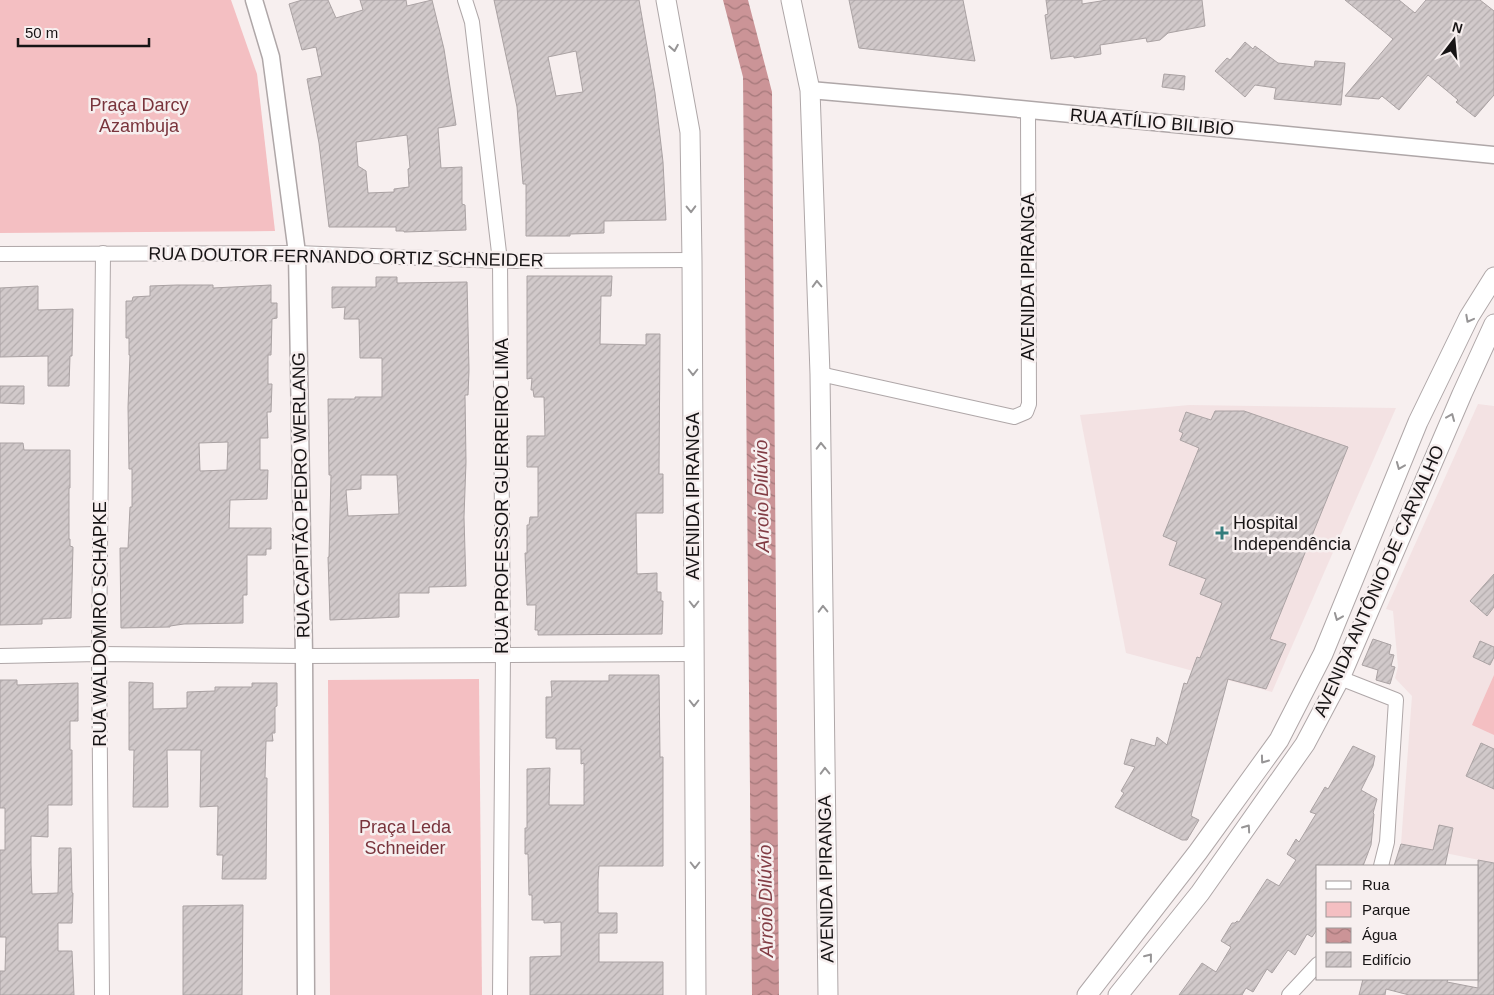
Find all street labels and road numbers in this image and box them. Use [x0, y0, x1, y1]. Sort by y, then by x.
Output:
street label: RUA ATÍLIO BILIBIO [1069, 105, 1235, 139]
street label: AVENIDA IPIRANGA [1018, 193, 1038, 361]
street label: RUA DOUTOR FERNANDO ORTIZ SCHNEIDER [148, 244, 544, 270]
street label: RUA PROFESSOR GUERREIRO LIMA [492, 338, 512, 654]
street label: RUA CAPITÃO PEDRO WERLANG [288, 352, 313, 638]
street label: AVENIDA IPIRANGA [683, 412, 703, 580]
street label: AVENIDA ANTÔNIO DE CARVALHO [1309, 442, 1448, 720]
street label: RUA WALDOMIRO SCHAPKE [90, 501, 110, 747]
street label: AVENIDA IPIRANGA [815, 795, 837, 963]

